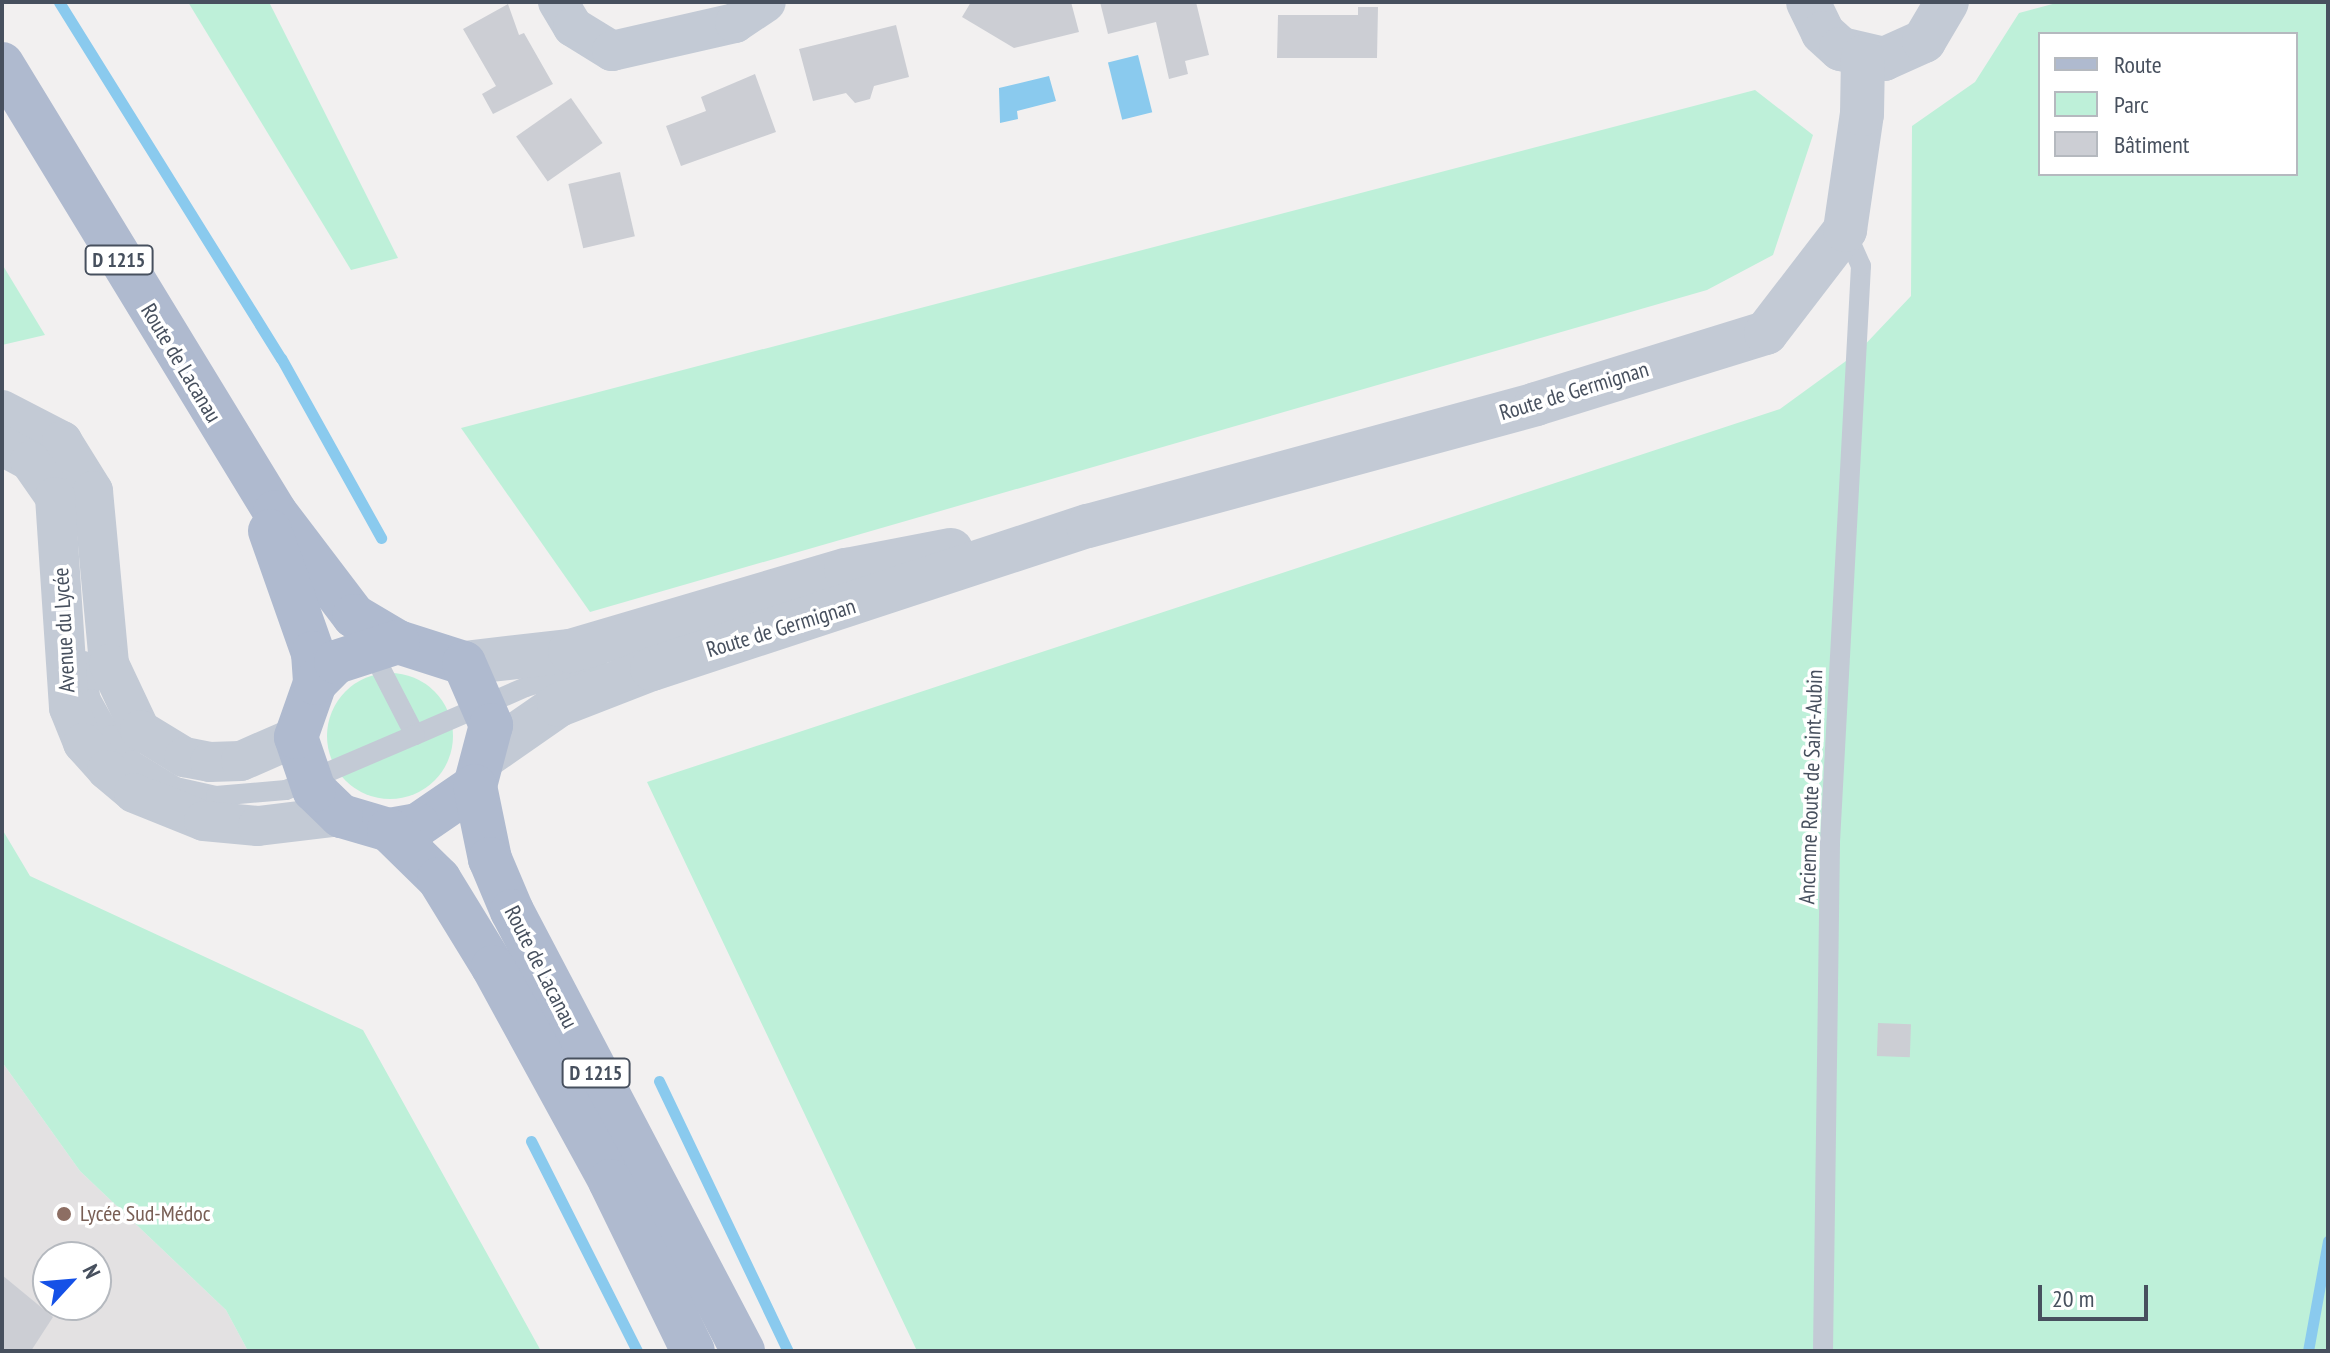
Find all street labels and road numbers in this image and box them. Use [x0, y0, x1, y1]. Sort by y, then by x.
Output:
road number: D 1215 [83, 244, 155, 276]
street label: Route de Lacanau [135, 299, 227, 427]
street label: Route de Germignan [1496, 356, 1652, 426]
street label: Avenue du Lycée [48, 567, 80, 693]
street label: Route de Germignan [703, 593, 859, 663]
street label: Ancienne Route de Saint-Aubin [1794, 669, 1828, 905]
street label: Route de Lacanau [499, 901, 583, 1033]
road number: D 1215 [560, 1057, 632, 1089]

